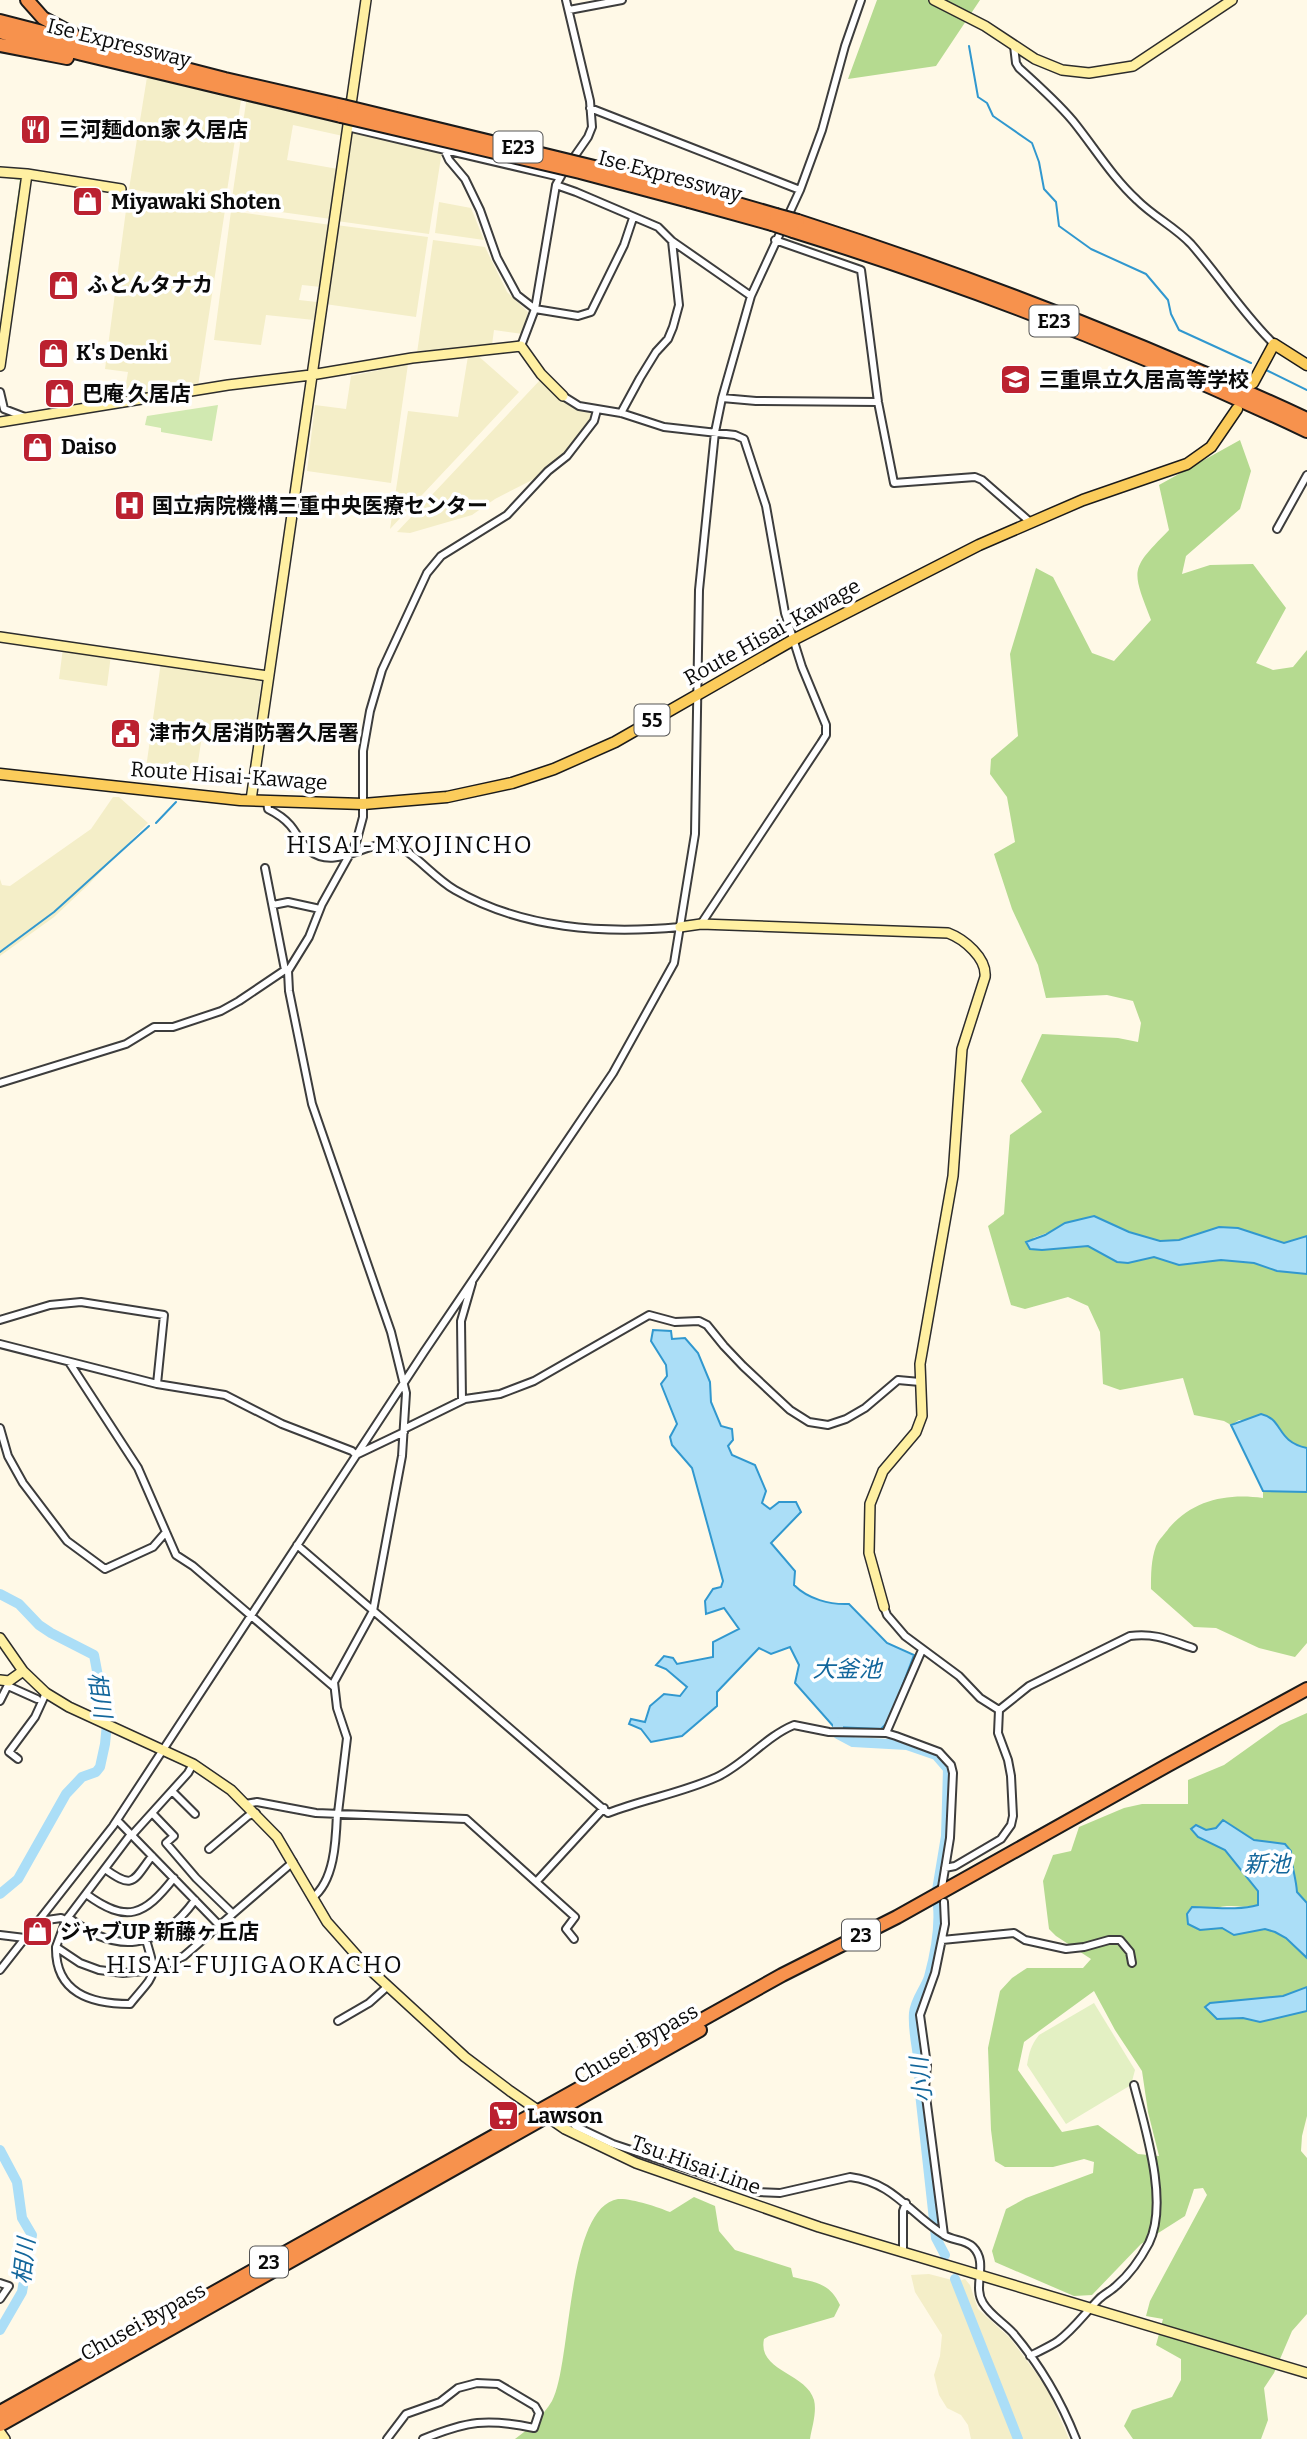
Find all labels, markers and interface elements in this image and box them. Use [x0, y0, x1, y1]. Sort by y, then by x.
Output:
street label: Ise Expressway [44, 13, 195, 74]
restaurant icon: 三河麺don家 久居店 [19, 113, 53, 147]
place label: 三河麺don家 久居店 [59, 117, 248, 143]
road number: E23 [494, 132, 542, 162]
street label: Ise Expressway [595, 144, 745, 208]
shop icon: Miyawaki Shoten [71, 185, 105, 219]
place label: Miyawaki Shoten [111, 189, 281, 215]
shop icon: ふとんタナカ [47, 268, 81, 302]
place label: ふとんタナカ [87, 272, 213, 298]
road number: E23 [1030, 306, 1078, 336]
shop icon: K's Denki [36, 336, 70, 370]
place label: K's Denki [76, 340, 168, 366]
school or university icon: 三重県立久居高等学校 [999, 363, 1033, 397]
place label: 三重県立久居高等学校 [1039, 367, 1249, 393]
shop icon: 巴庵 久居店 [42, 377, 76, 411]
place label: 巴庵 久居店 [82, 381, 191, 407]
shop icon: Daiso [21, 430, 55, 464]
place label: Daiso [61, 434, 117, 460]
hospital icon: 国立病院機構三重中央医療センター [112, 489, 146, 523]
place label: 国立病院機構三重中央医療センター [152, 493, 488, 519]
street label: Route Hisai-Kawage [679, 573, 865, 691]
road number: 55 [634, 705, 670, 736]
public building icon: 津市久居消防署久居署 [109, 716, 143, 750]
place label: 津市久居消防署久居署 [149, 720, 359, 746]
street label: Route Hisai-Kawage [130, 756, 328, 796]
district label: HISAI-MYOJINCHO [286, 831, 534, 859]
water label: 大釜池 [813, 1655, 884, 1683]
water label: 相川 [83, 1670, 118, 1723]
water label: 新池 [1244, 1850, 1292, 1878]
shop icon: ジャブUP 新藤ヶ丘店 [20, 1915, 54, 1949]
place label: ジャブUP 新藤ヶ丘店 [60, 1919, 259, 1945]
road number: 23 [842, 1920, 880, 1951]
district label: HISAI-FUJIGAOKACHO [106, 1951, 404, 1979]
street label: Chusei Bypass [569, 1998, 703, 2090]
water label: 小川 [904, 2053, 937, 2104]
supermarket icon: Lawson [487, 2099, 521, 2133]
place label: Lawson [527, 2103, 603, 2129]
street label: Tsu Hisai Line [628, 2130, 764, 2200]
water label: 相川 [8, 2234, 41, 2285]
road number: 23 [250, 2246, 288, 2278]
street label: Chusei Bypass [76, 2277, 210, 2367]

